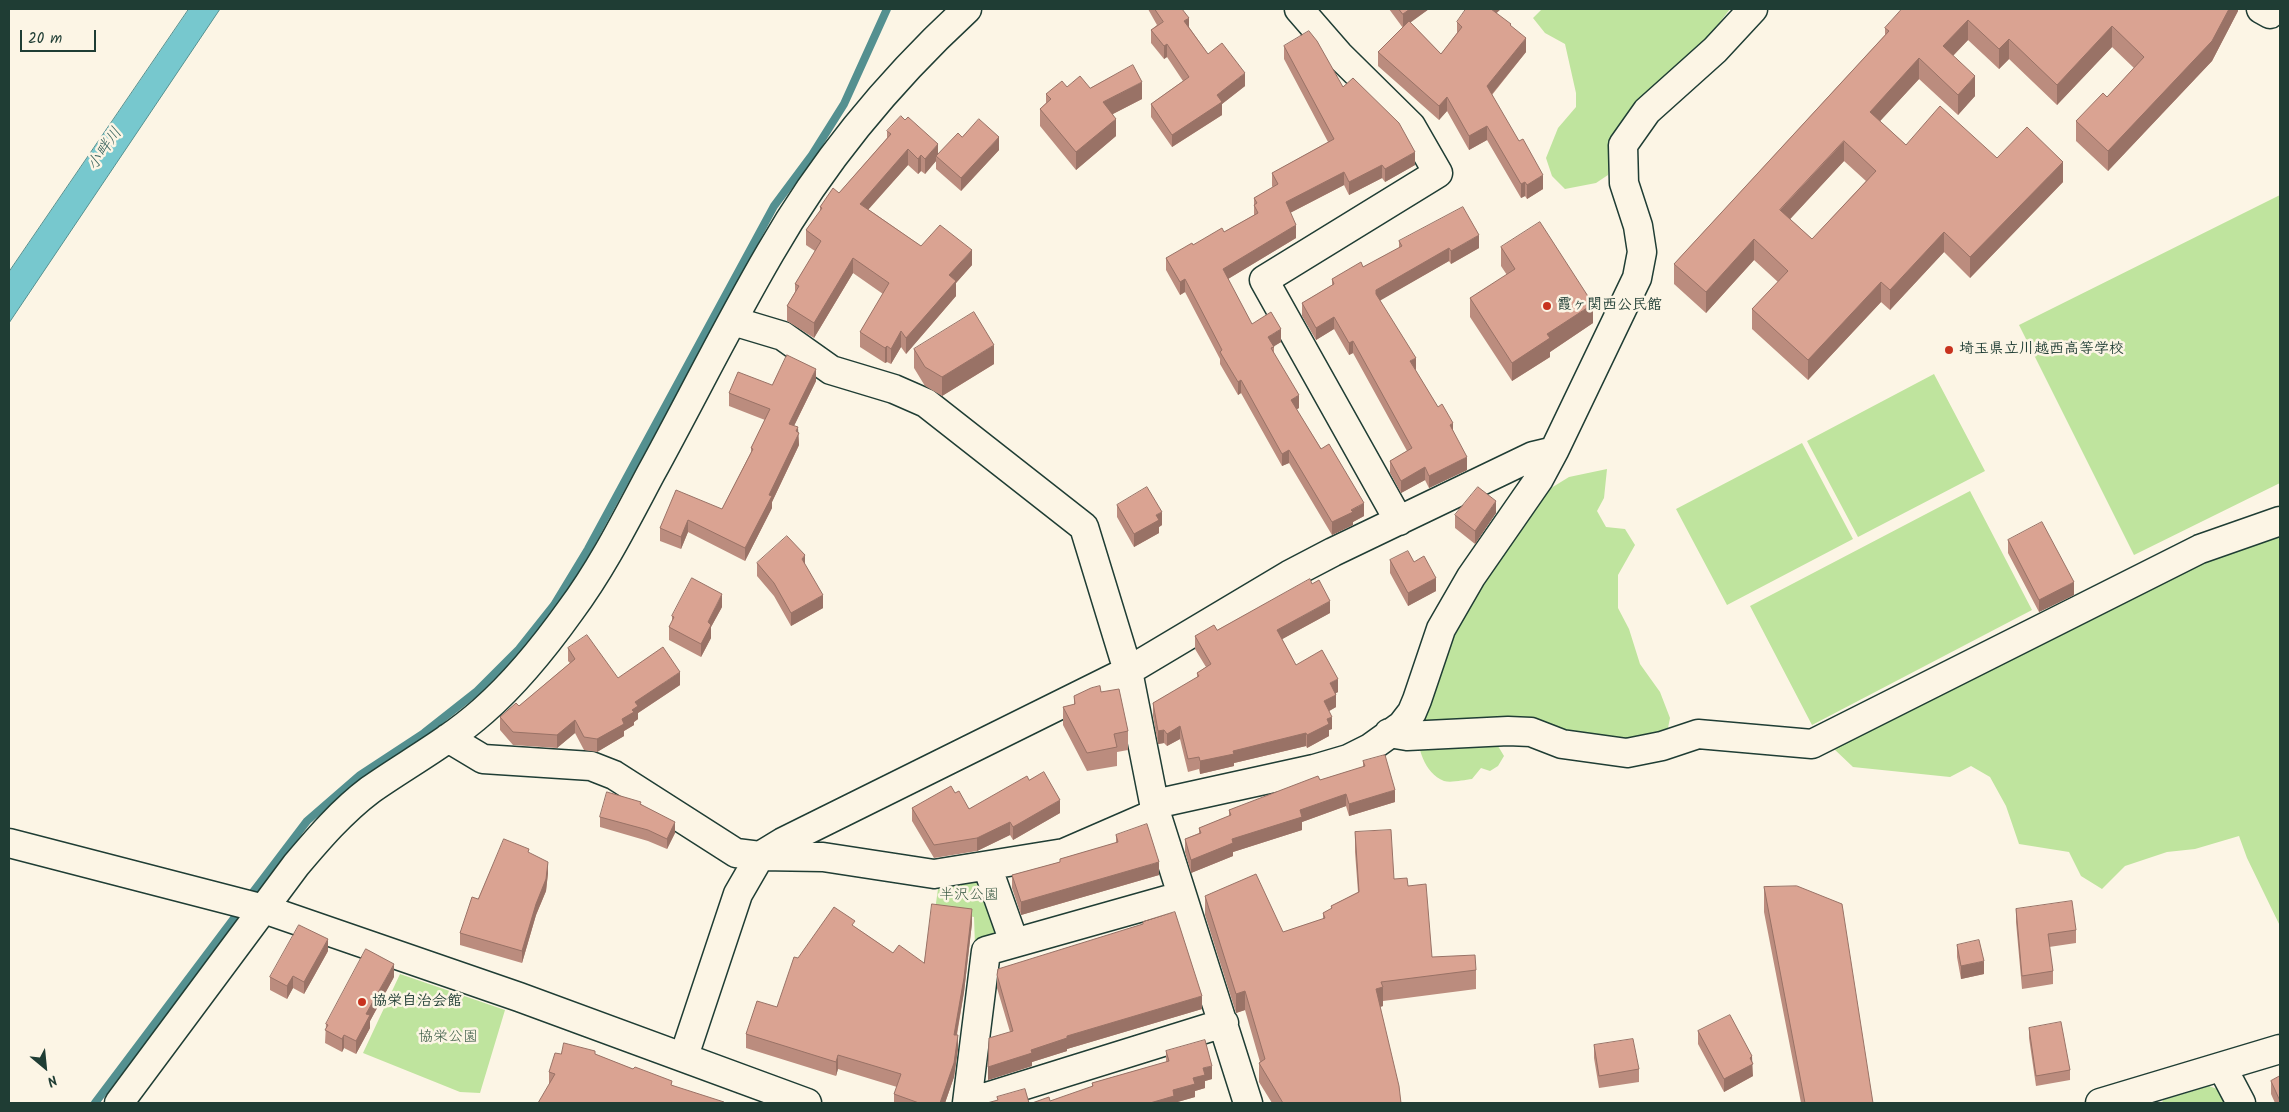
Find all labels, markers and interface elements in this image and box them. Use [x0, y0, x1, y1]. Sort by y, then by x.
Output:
scale bar [22, 20, 99, 52]
text: 20 m [28, 27, 62, 51]
water label: 小畔川 [84, 125, 128, 175]
place label: 霞ヶ関西公民館 [1557, 297, 1662, 315]
marker: 霞ヶ関西公民館 [1541, 300, 1553, 312]
place label: 埼玉県立川越西高等学校 [1959, 341, 2124, 359]
marker: 埼玉県立川越西高等学校 [1943, 344, 1955, 356]
park label: 半沢公園 [939, 887, 999, 905]
place label: 協栄自治会館 [372, 993, 462, 1011]
marker: 協栄自治会館 [356, 996, 368, 1008]
park label: 協栄公園 [418, 1029, 478, 1047]
north arrow [20, 1042, 70, 1092]
text: N [43, 1068, 61, 1092]

